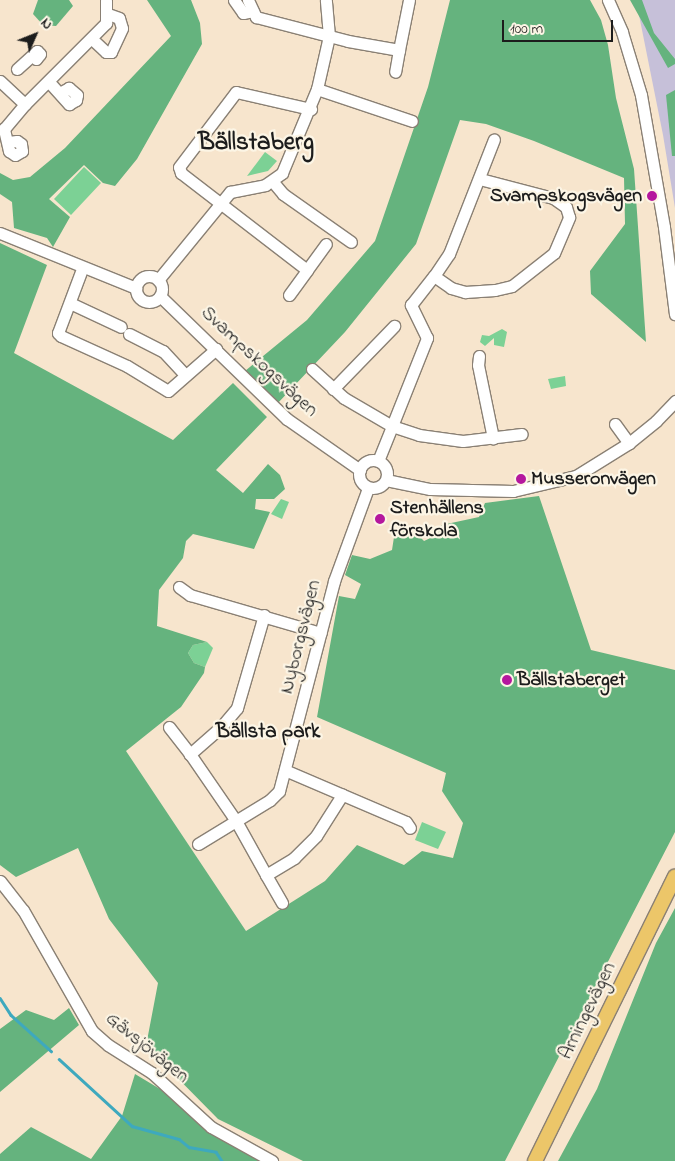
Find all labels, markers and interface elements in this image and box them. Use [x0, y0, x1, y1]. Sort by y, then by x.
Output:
north arrow [10, 10, 60, 60]
scale bar [505, 10, 616, 42]
text: N [35, 14, 57, 35]
text: 100 m [510, 18, 543, 40]
district label: Bällstaberg [198, 128, 314, 158]
place label: Svampskogsvägen [490, 184, 642, 208]
marker: Svampskogsvägen [646, 190, 658, 202]
street label: Svampskogsvägen [195, 301, 323, 423]
place label: Musseronvägen [531, 467, 656, 491]
marker: Musseronvägen [515, 473, 527, 485]
place label: Stenhällens förskola [390, 496, 484, 543]
marker: Stenhällens förskola [374, 513, 386, 525]
street label: Nyborgsvägen [275, 578, 327, 696]
place label: Bällstaberget [517, 668, 625, 692]
marker: Bällstaberget [501, 674, 513, 686]
district label: Bällsta park [216, 719, 320, 745]
street label: Arningevägen [554, 958, 622, 1064]
street label: Gävsjövägen [100, 1007, 194, 1089]

